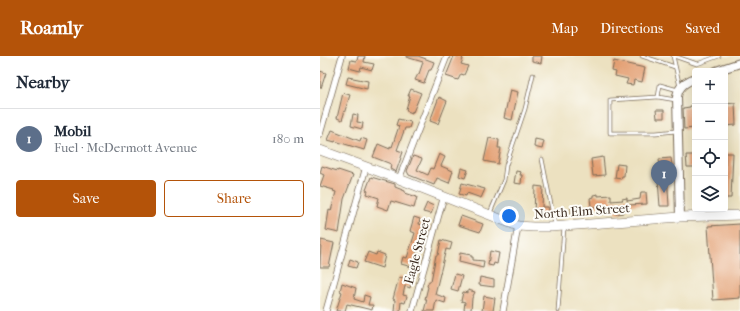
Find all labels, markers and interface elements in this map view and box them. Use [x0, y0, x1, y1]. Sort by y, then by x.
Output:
text: Roamly [20, 17, 83, 39]
text: Map [551, 20, 578, 37]
text: Directions [600, 20, 663, 37]
text: Saved [685, 20, 720, 37]
map controls [692, 68, 728, 212]
button: + [692, 68, 728, 104]
text: Nearby [16, 72, 70, 92]
button: − [692, 104, 728, 140]
text: Mobil [54, 122, 91, 140]
text: 1 [27, 131, 31, 146]
text: 180 m [272, 131, 304, 146]
text: Fuel · McDermott Avenue [54, 140, 197, 155]
button: locate [692, 140, 728, 176]
pin: 1 [651, 160, 677, 193]
button: layers [692, 176, 728, 212]
button: Save [16, 180, 156, 217]
button: Share [164, 180, 304, 217]
street label: North Elm Street [534, 200, 631, 222]
your location [499, 206, 519, 226]
street label: Eagle Street [401, 216, 433, 286]

